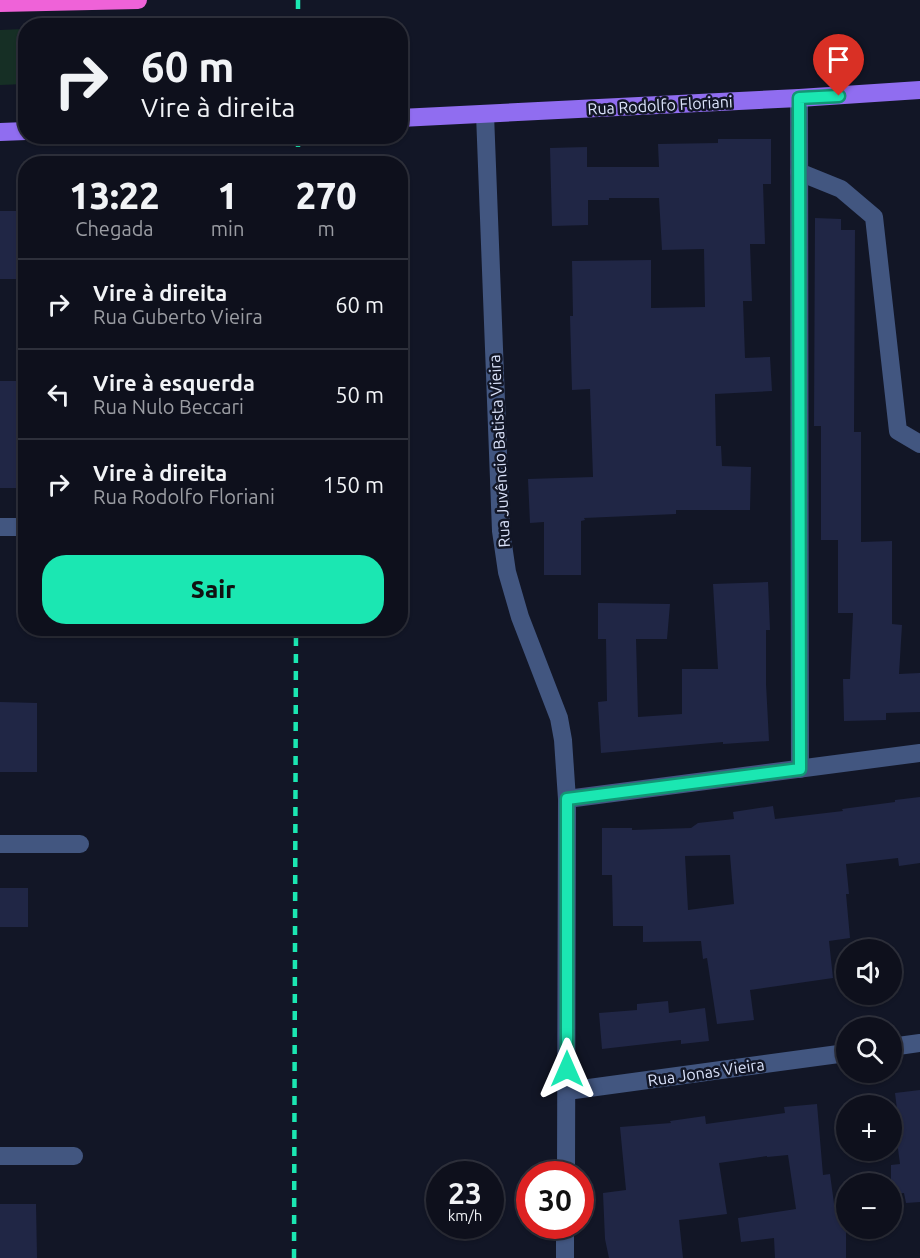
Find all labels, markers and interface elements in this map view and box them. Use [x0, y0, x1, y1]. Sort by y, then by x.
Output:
pin [813, 34, 864, 96]
icon: right [42, 42, 120, 120]
text: 60 m [141, 43, 235, 90]
icon: arrive [822, 43, 855, 76]
text: Vire à direita [141, 92, 295, 122]
street label: Rua Rodolfo Floriani [587, 92, 733, 118]
text: 13:22 [69, 175, 159, 216]
text: 1 [217, 175, 238, 216]
text: 270 [296, 175, 357, 216]
text: Chegada [75, 217, 154, 240]
text: min [211, 217, 244, 240]
text: m [318, 217, 335, 240]
text: Vire à direita [93, 280, 227, 305]
icon: right [42, 288, 75, 321]
text: 60 m [335, 292, 384, 317]
text: Rua Guberto Vieira [93, 305, 263, 328]
street label: Rua Juvêncio Batista Vieira [485, 354, 513, 548]
text: Vire à esquerda [93, 370, 255, 395]
icon: left [42, 378, 75, 411]
text: 50 m [335, 382, 384, 407]
text: Rua Nulo Beccari [93, 395, 244, 418]
text: Vire à direita [93, 460, 227, 485]
icon: right [42, 468, 75, 501]
text: 150 m [323, 472, 384, 497]
text: Rua Rodolfo Floriani [93, 485, 275, 508]
button: Sair [42, 555, 384, 624]
map controls [836, 939, 902, 1239]
button: sound [836, 939, 902, 1005]
button: search [836, 1017, 902, 1083]
position arrow [535, 1037, 599, 1101]
street label: Rua Jonas Vieira [646, 1055, 766, 1089]
button: + [836, 1095, 902, 1161]
speed limit sign: 30 [516, 1161, 594, 1239]
button: − [836, 1173, 902, 1239]
text: 23 [448, 1176, 482, 1210]
text: km/h [448, 1207, 482, 1224]

